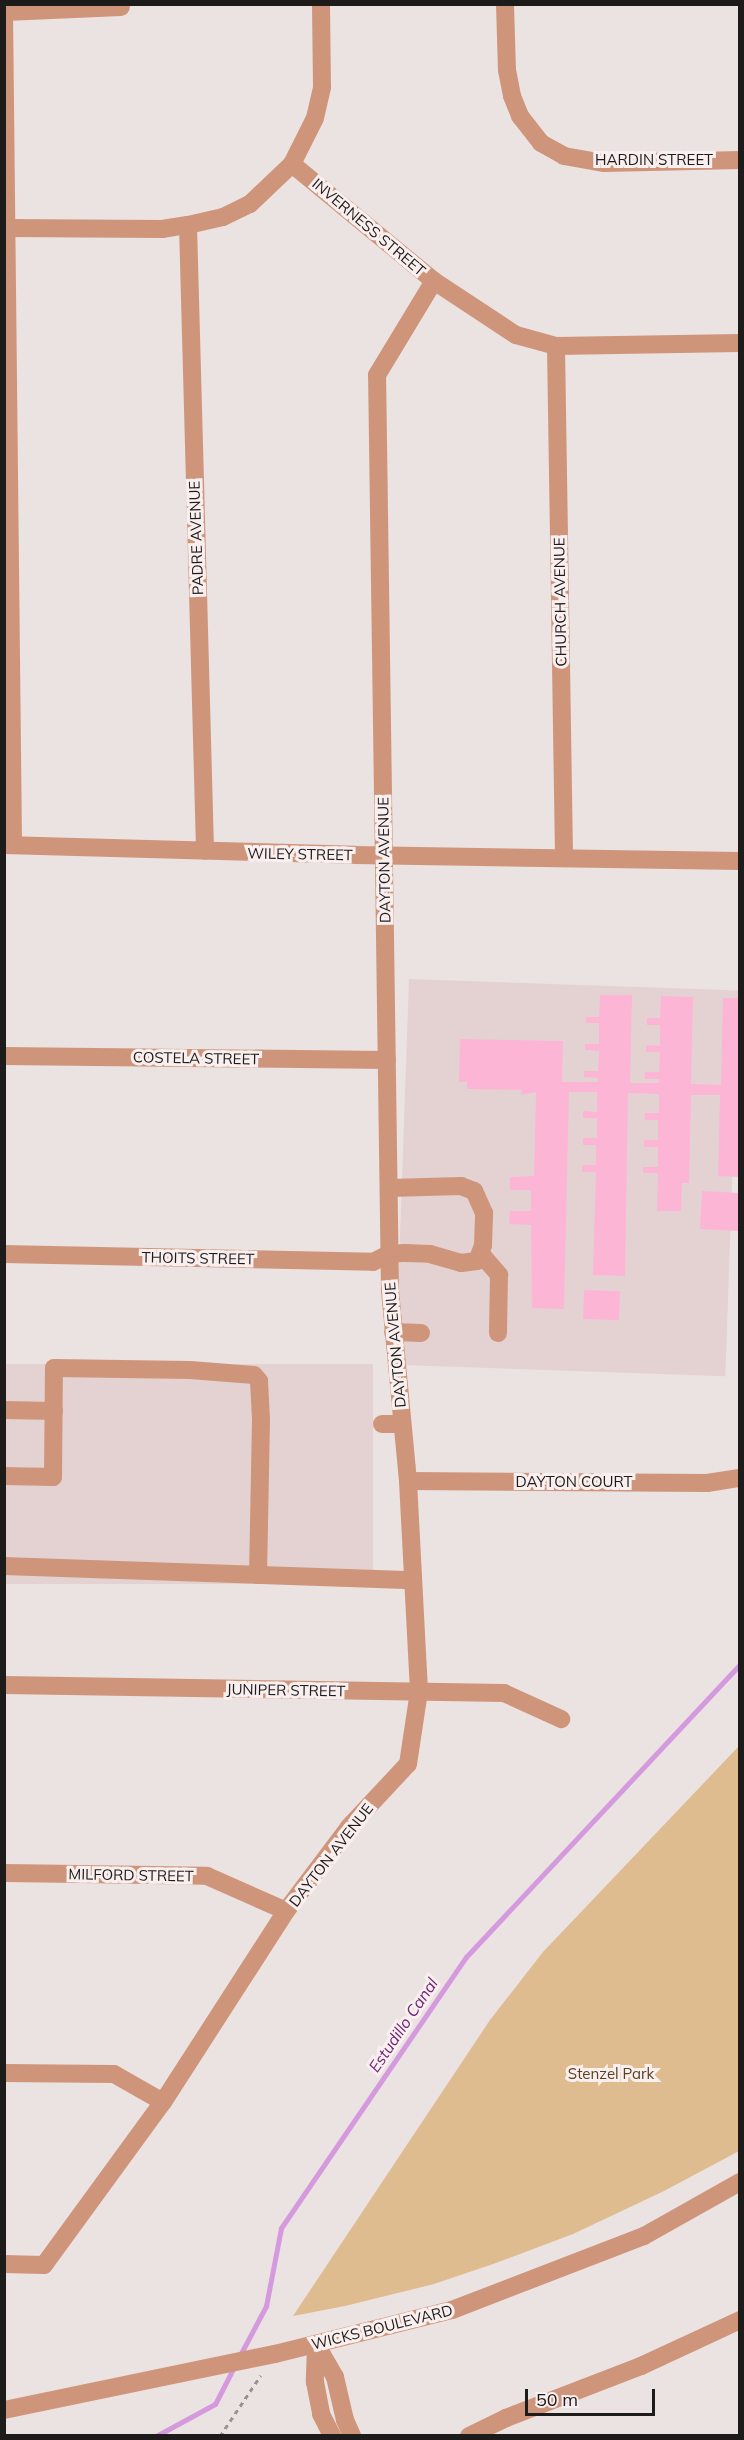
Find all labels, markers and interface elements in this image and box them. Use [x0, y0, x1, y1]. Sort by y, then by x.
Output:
street label: HARDIN STREET [595, 151, 713, 169]
street label: INVERNESS STREET [309, 174, 429, 280]
street label: PADRE AVENUE [185, 480, 207, 596]
street label: CHURCH AVENUE [550, 537, 570, 667]
street label: DAYTON AVENUE [374, 797, 394, 923]
street label: WILEY STREET [247, 844, 353, 864]
street label: COSTELA STREET [133, 1048, 259, 1068]
street label: THOITS STREET [141, 1248, 255, 1268]
street label: DAYTON AVENUE [381, 1281, 409, 1409]
street label: DAYTON COURT [515, 1473, 633, 1491]
street label: JUNIPER STREET [226, 1680, 346, 1700]
street label: DAYTON AVENUE [285, 1800, 377, 1910]
street label: MILFORD STREET [68, 1865, 194, 1885]
water label: Estudillo Canal [364, 1974, 442, 2076]
park label: Stenzel Park [568, 2065, 654, 2083]
street label: WICKS BOULEVARD [309, 2301, 455, 2353]
scale bar [528, 2377, 658, 2415]
text: 50 m [536, 2388, 578, 2411]

